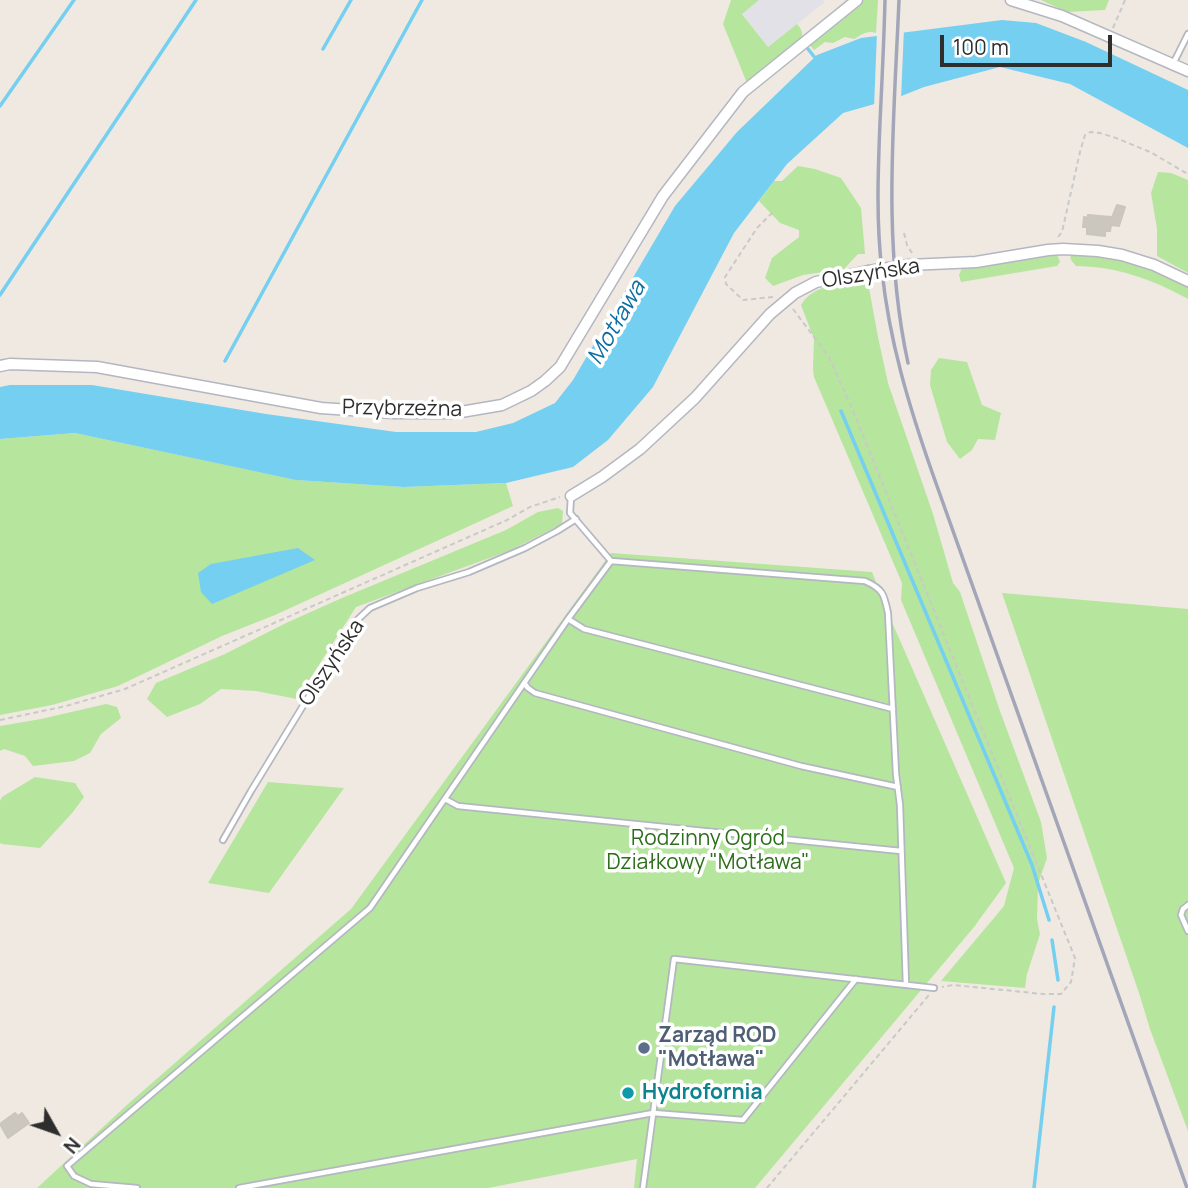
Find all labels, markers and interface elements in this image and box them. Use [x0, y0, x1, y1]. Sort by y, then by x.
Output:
scale bar [943, 21, 1114, 65]
text: 100 m [953, 33, 1009, 61]
street label: Olszyńska [820, 254, 922, 294]
water label: Motława [582, 276, 652, 370]
street label: Przybrzeżna [342, 395, 462, 423]
street label: Olszyńska [294, 615, 370, 711]
park label: Rodzinny Ogród Działkowy "Motława" [606, 826, 810, 876]
place label: Zarząd ROD "Motława" [658, 1023, 777, 1073]
marker: Zarząd ROD "Motława" [636, 1040, 652, 1056]
place label: Hydrofornia [642, 1080, 763, 1106]
marker: Hydrofornia [620, 1085, 636, 1101]
north arrow [21, 1097, 91, 1167]
text: N [58, 1132, 86, 1159]

